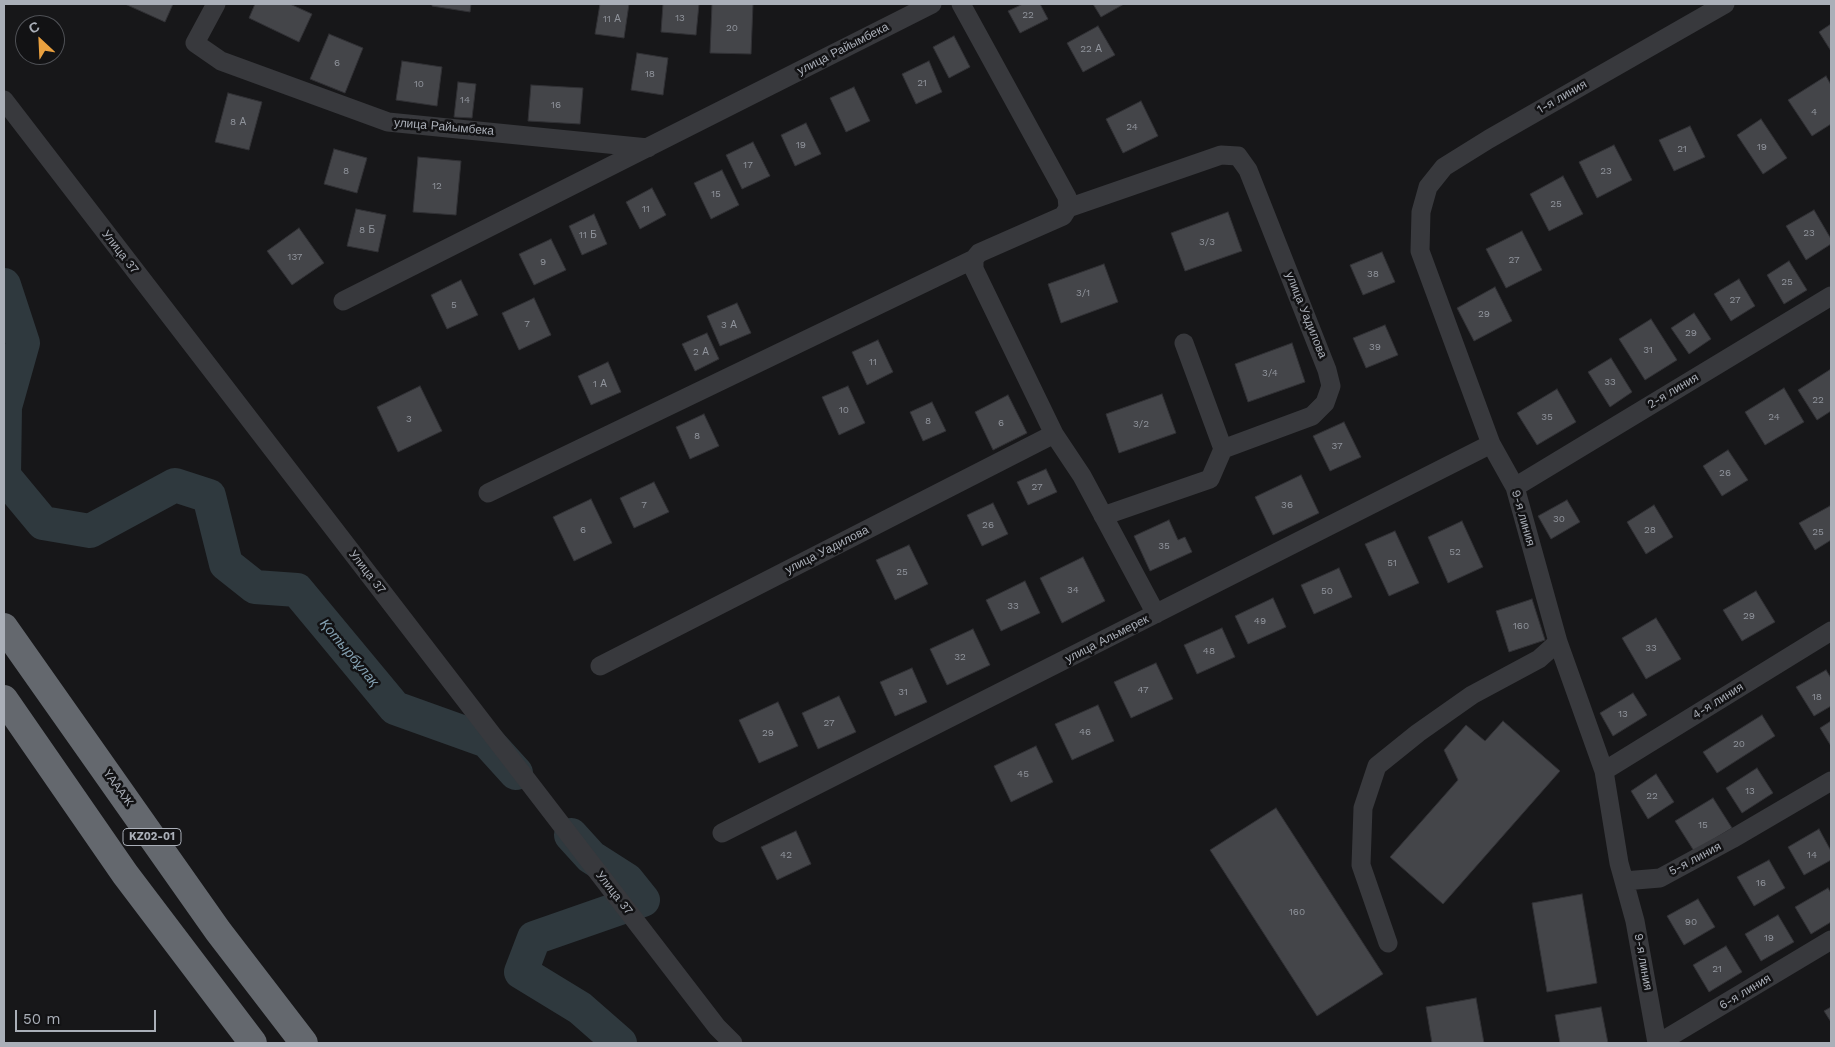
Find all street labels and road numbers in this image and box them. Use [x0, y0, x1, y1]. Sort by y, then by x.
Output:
street label: улица Райымбека [795, 20, 891, 78]
street label: 1-я линия [1535, 77, 1589, 117]
street label: улица Райымбека [393, 115, 495, 139]
street label: Улица 37 [99, 227, 141, 277]
street label: улица Уадилова [1282, 270, 1330, 360]
street label: 2-я линия [1645, 370, 1701, 412]
street label: 9-я линия [1508, 488, 1538, 548]
street label: улица Уадилова [783, 523, 871, 577]
street label: Улица 37 [346, 547, 388, 597]
street label: улица Альмерек [1063, 612, 1151, 666]
street label: 4-я линия [1690, 680, 1746, 722]
street label: ҮАААЖ [100, 767, 136, 809]
road number: KZ02-01 [123, 829, 181, 846]
street label: 5-я линия [1666, 839, 1724, 879]
street label: Улица 37 [593, 868, 635, 918]
street label: 9-я линия [1631, 932, 1655, 992]
street label: 6-я линия [1717, 971, 1773, 1013]

